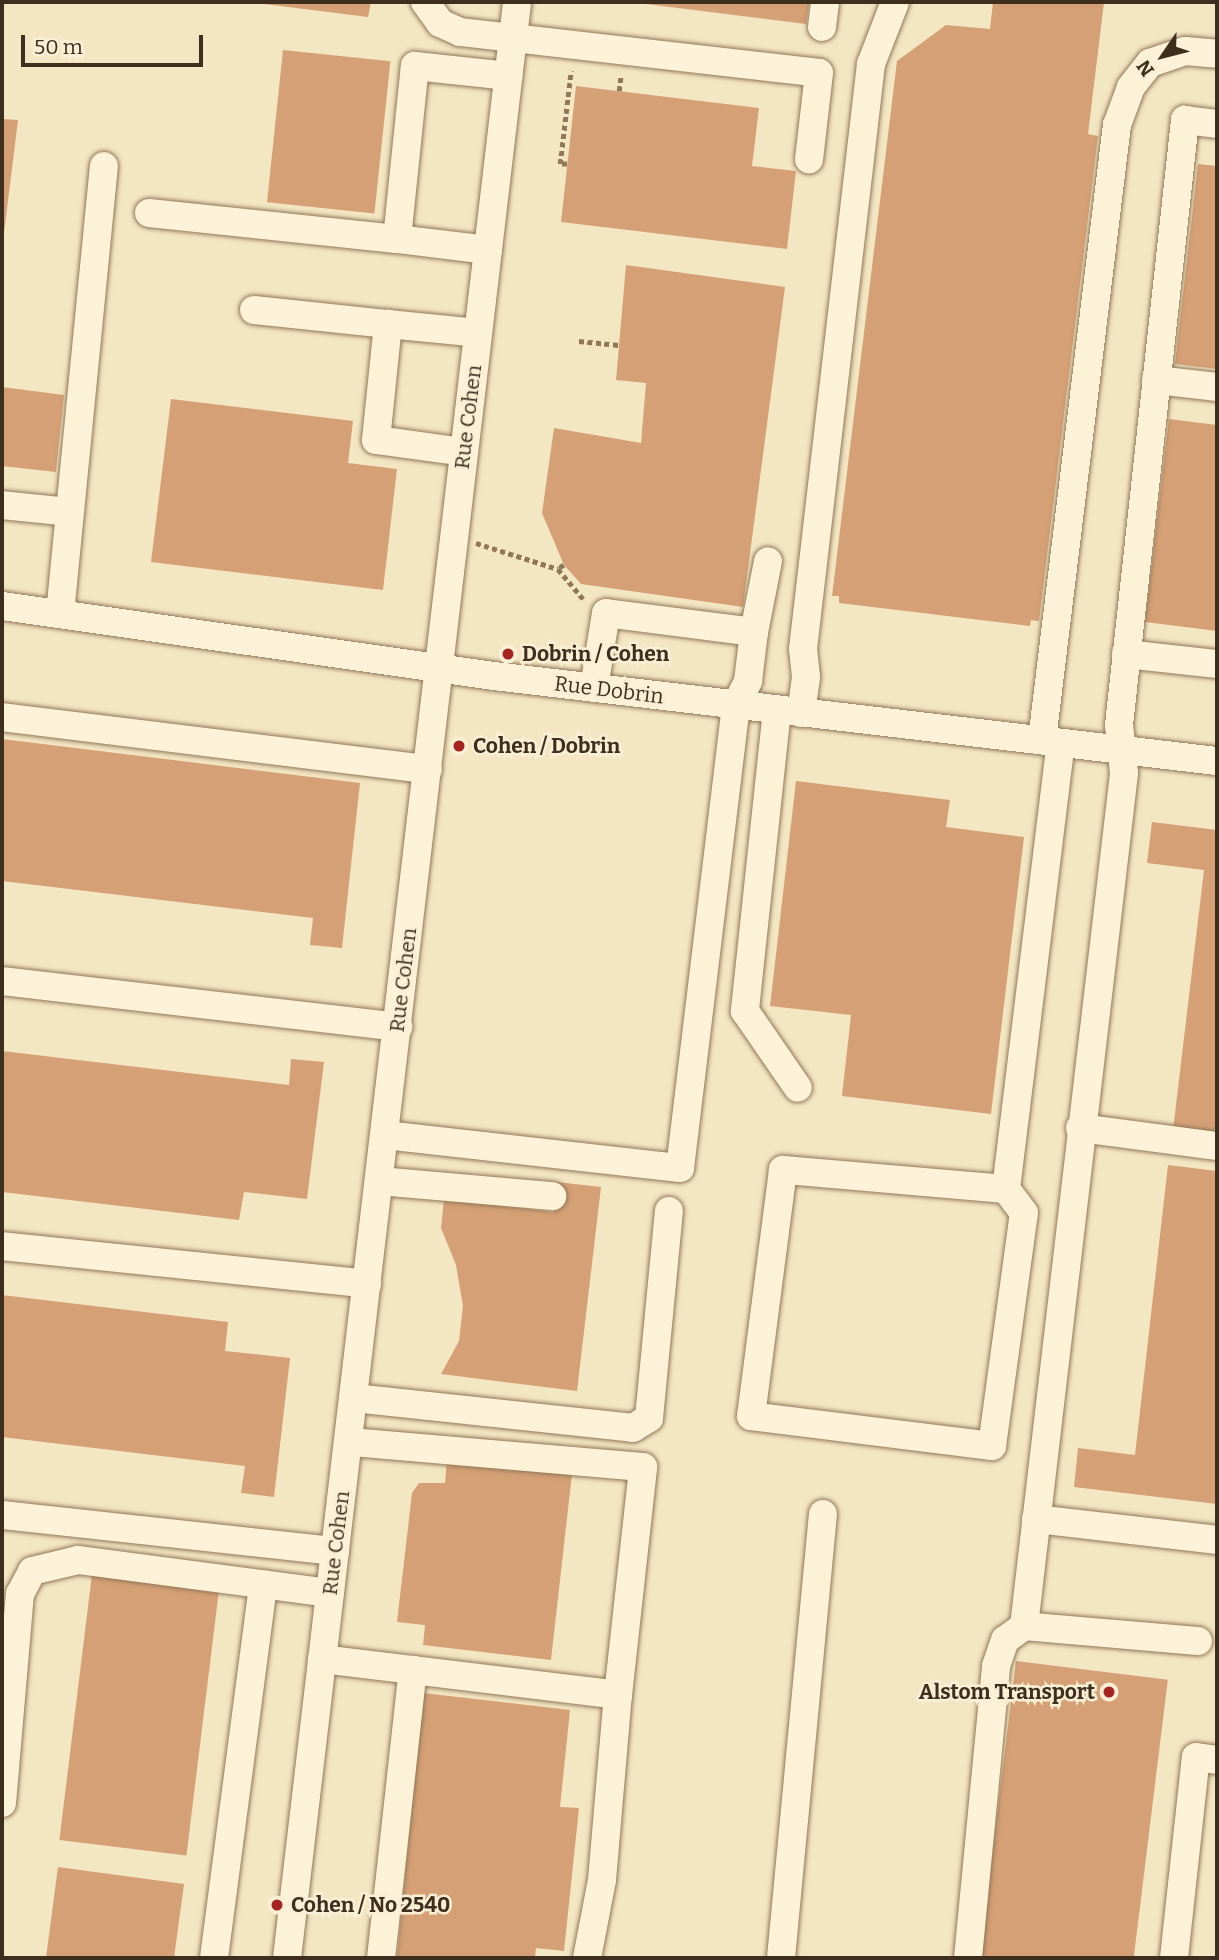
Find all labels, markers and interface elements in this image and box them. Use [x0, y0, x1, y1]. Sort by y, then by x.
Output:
scale bar [24, 21, 206, 65]
north arrow [1128, 21, 1198, 91]
text: 50 m [34, 34, 83, 60]
text: N [1132, 56, 1159, 81]
street label: Rue Cohen [449, 363, 487, 471]
place label: Dobrin / Cohen [522, 641, 669, 667]
marker: Dobrin / Cohen [500, 646, 516, 662]
street label: Rue Dobrin [553, 671, 665, 709]
place label: Cohen / Dobrin [473, 733, 620, 759]
marker: Cohen / Dobrin [451, 738, 467, 754]
street label: Rue Cohen [384, 926, 422, 1034]
street label: Rue Cohen [317, 1489, 355, 1597]
place label: Alstom Transport [919, 1679, 1095, 1705]
marker: Alstom Transport [1101, 1684, 1117, 1700]
place label: Cohen / No 2540 [291, 1892, 450, 1918]
marker: Cohen / No 2540 [269, 1897, 285, 1913]

